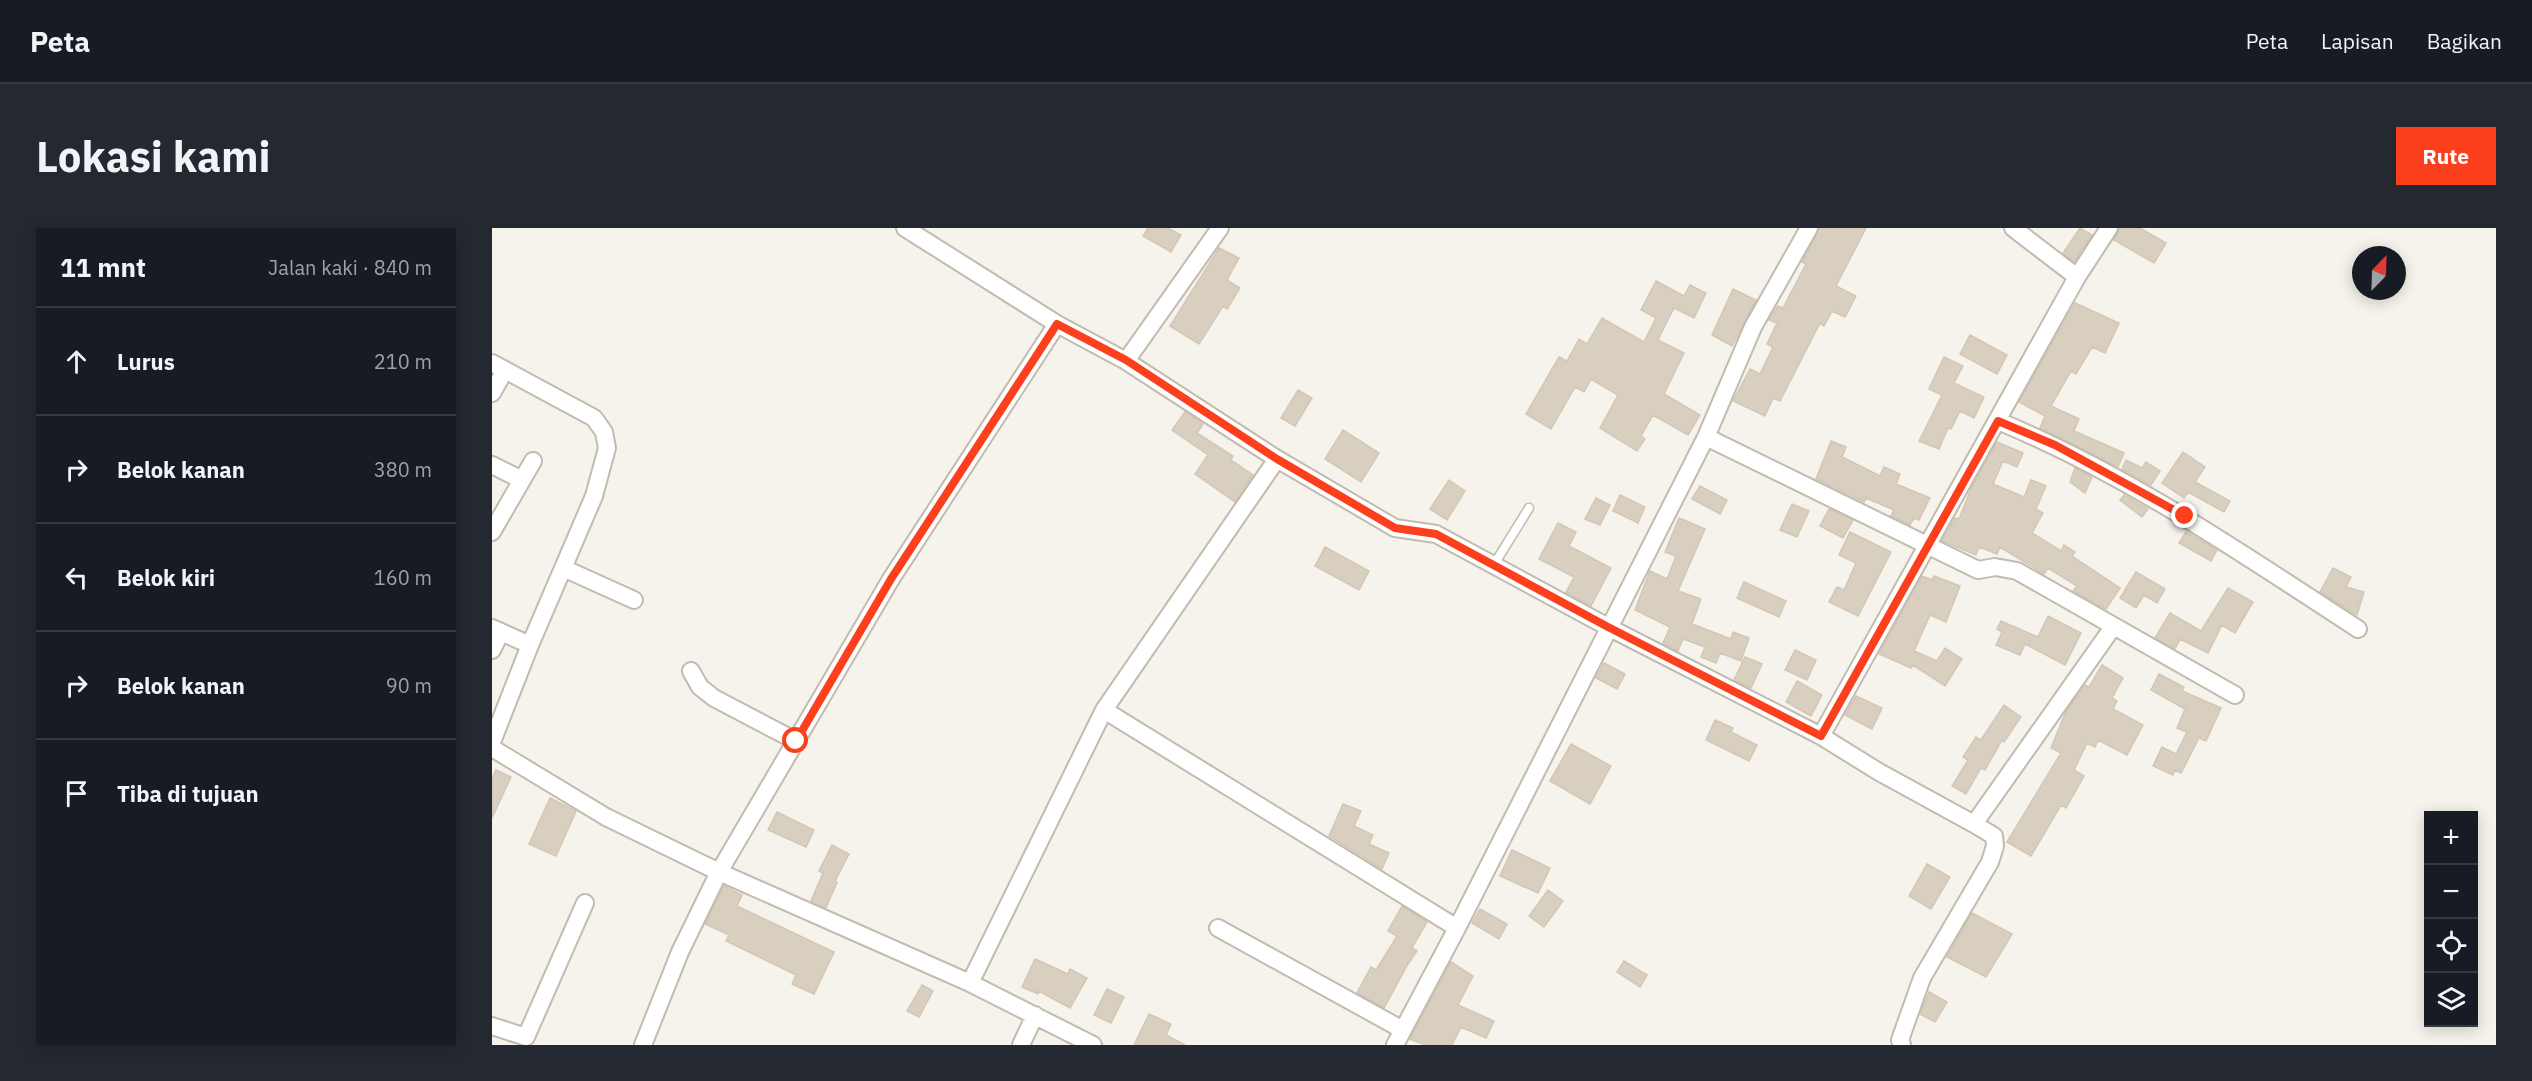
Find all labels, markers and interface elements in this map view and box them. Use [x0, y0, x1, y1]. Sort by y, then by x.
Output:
text: Peta [30, 23, 90, 60]
text: Peta [2246, 27, 2288, 55]
text: Lapisan [2321, 27, 2394, 55]
text: Bagikan [2427, 27, 2502, 55]
button: Rute [2396, 127, 2496, 185]
text: Lokasi kami [36, 129, 270, 184]
north arrow [2352, 246, 2406, 300]
text: 11 mnt [60, 250, 146, 284]
text: Jalan kaki · 840 m [268, 254, 432, 281]
icon: ahead [60, 345, 93, 378]
text: Lurus [117, 347, 175, 376]
text: 210 m [374, 348, 432, 375]
icon: right [60, 453, 93, 486]
text: Belok kanan [117, 455, 245, 484]
text: 380 m [374, 456, 432, 483]
route end [2171, 502, 2197, 528]
icon: left [60, 561, 93, 594]
text: Belok kiri [117, 563, 215, 592]
text: 160 m [374, 564, 432, 591]
icon: right [60, 669, 93, 702]
text: Belok kanan [117, 671, 245, 700]
text: 90 m [386, 672, 432, 699]
route start [782, 727, 808, 753]
icon: arrive [60, 777, 93, 810]
text: Tiba di tujuan [117, 779, 259, 808]
map controls [2424, 811, 2478, 1027]
button: + [2424, 811, 2478, 865]
button: − [2424, 865, 2478, 919]
button: locate [2424, 919, 2478, 973]
button: layers [2424, 973, 2478, 1027]

